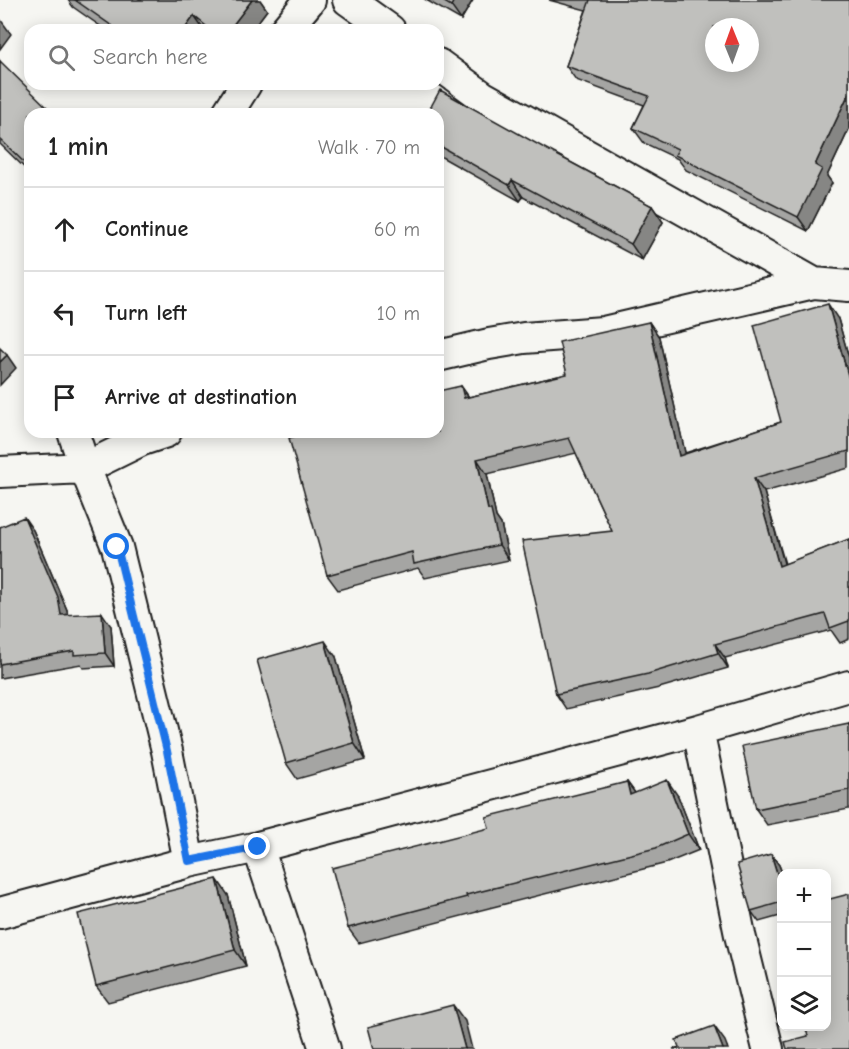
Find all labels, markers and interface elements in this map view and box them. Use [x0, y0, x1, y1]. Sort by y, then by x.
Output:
north arrow [705, 18, 759, 72]
search box [24, 24, 444, 90]
icon: search [45, 41, 78, 74]
text: Search here [93, 44, 208, 70]
text: 1 min [48, 132, 109, 162]
text: Walk · 70 m [318, 136, 420, 159]
icon: ahead [48, 213, 81, 246]
text: Continue [105, 216, 188, 242]
text: 60 m [374, 218, 420, 241]
icon: left [48, 297, 81, 330]
text: Turn left [105, 300, 187, 326]
text: 10 m [377, 302, 420, 325]
icon: arrive [48, 381, 81, 414]
text: Arrive at destination [105, 384, 297, 410]
route start [103, 533, 129, 559]
route end [244, 833, 270, 859]
map controls [777, 869, 831, 1031]
button: + [777, 869, 831, 923]
button: − [777, 923, 831, 977]
button: layers [777, 977, 831, 1031]

